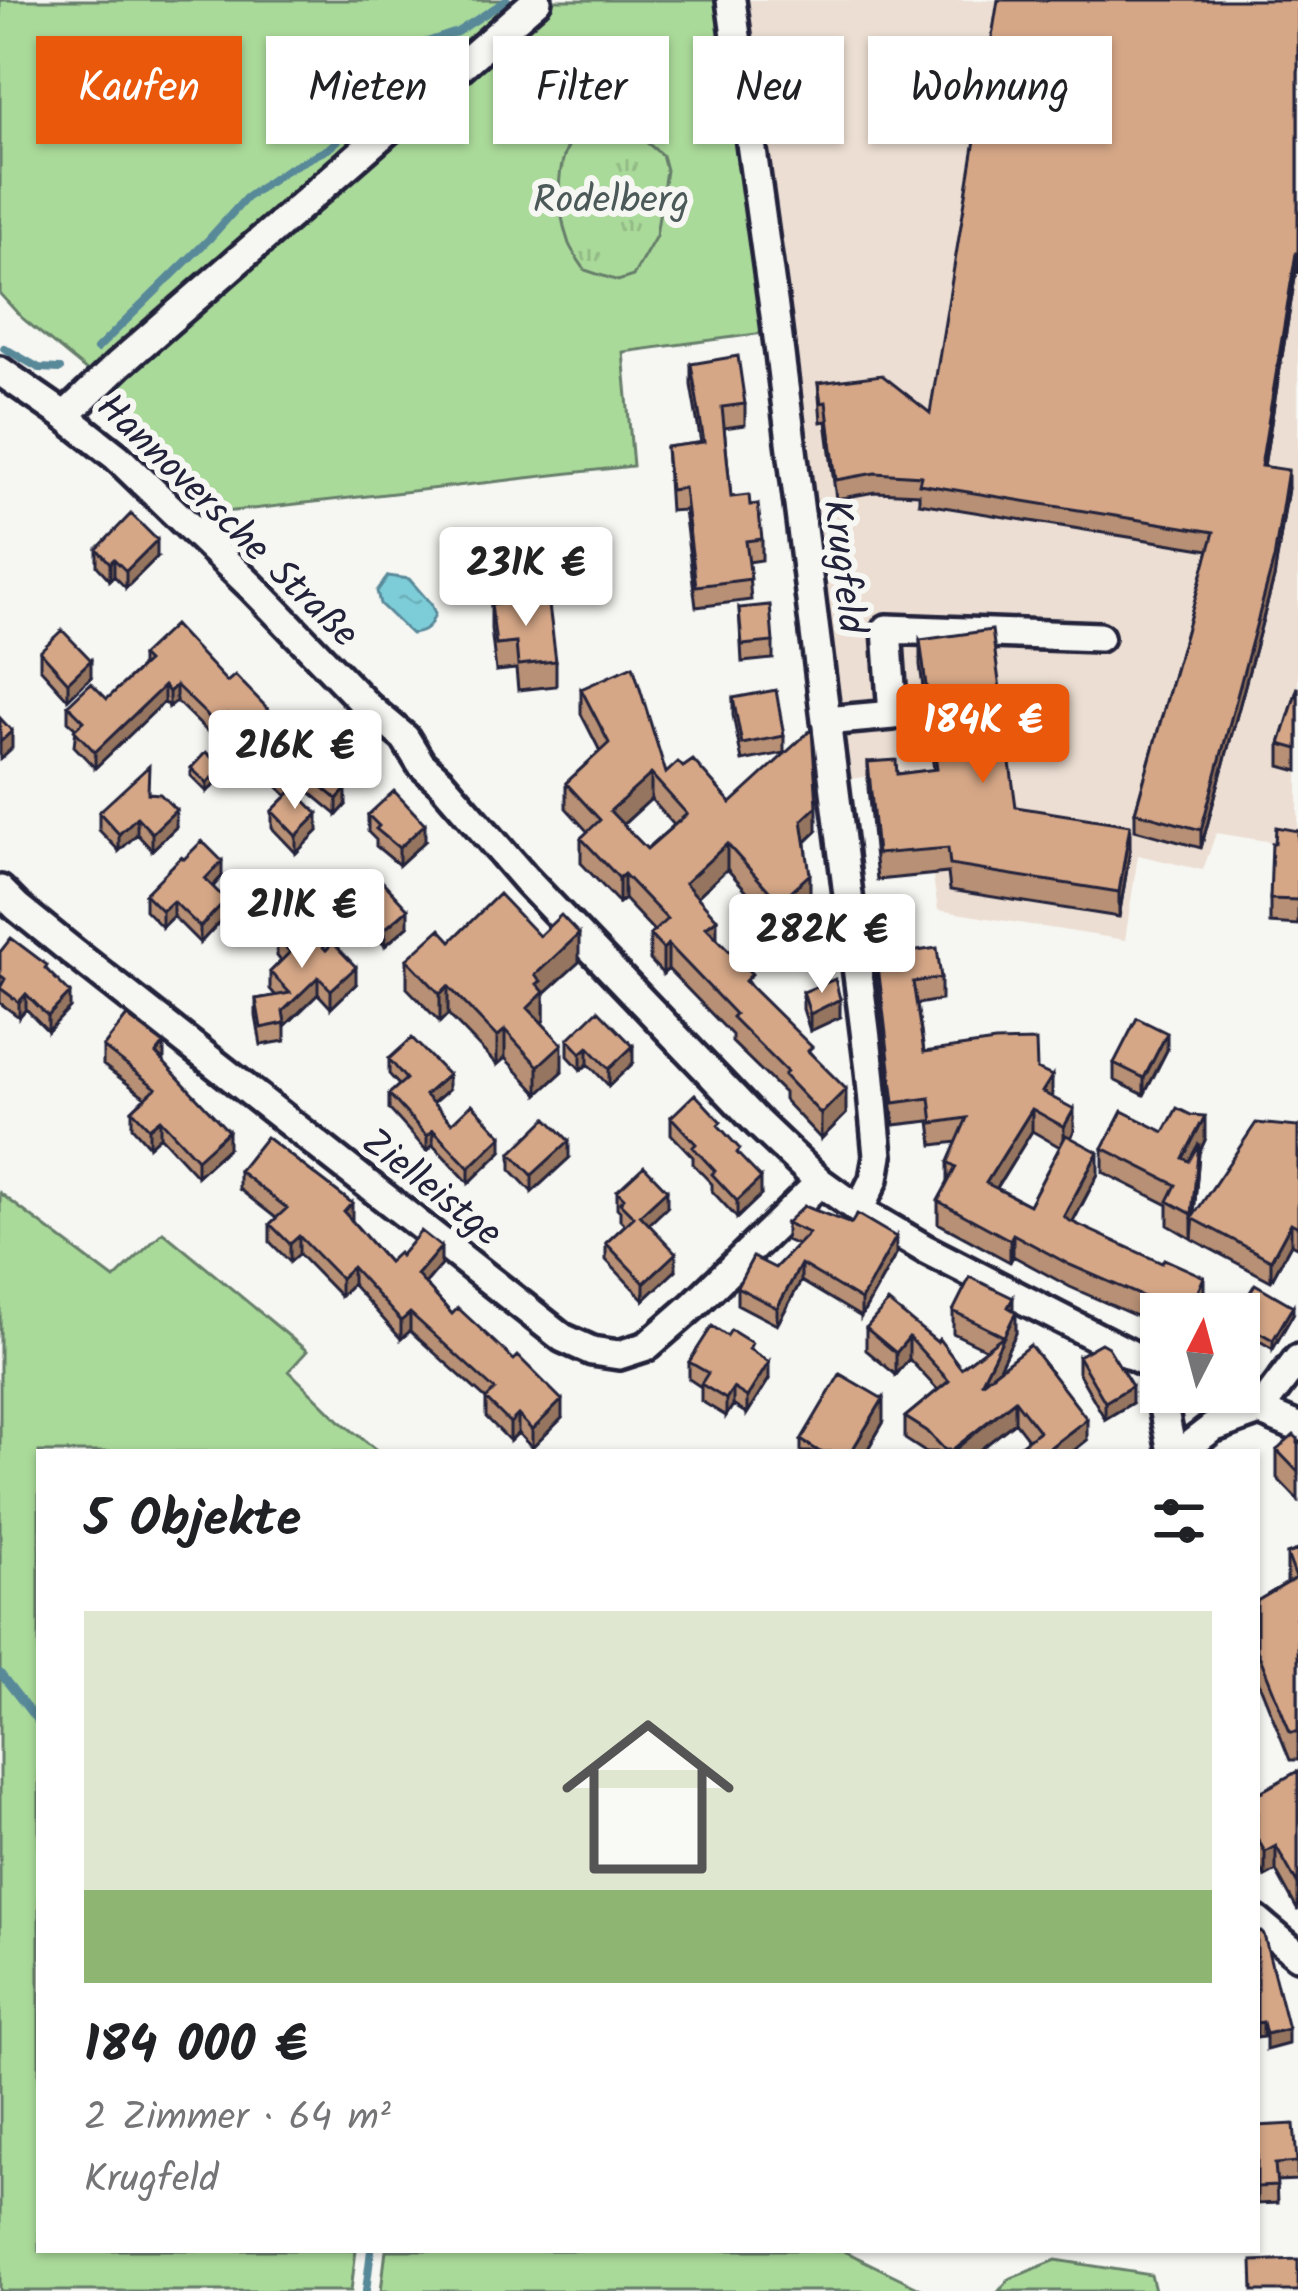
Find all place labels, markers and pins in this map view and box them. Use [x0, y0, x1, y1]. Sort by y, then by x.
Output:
pin: 231K € [428, 527, 624, 629]
pin: 184K € [885, 684, 1081, 786]
pin: 216K € [197, 710, 393, 812]
pin: 211K € [204, 869, 400, 971]
pin: 282K € [724, 894, 920, 996]

